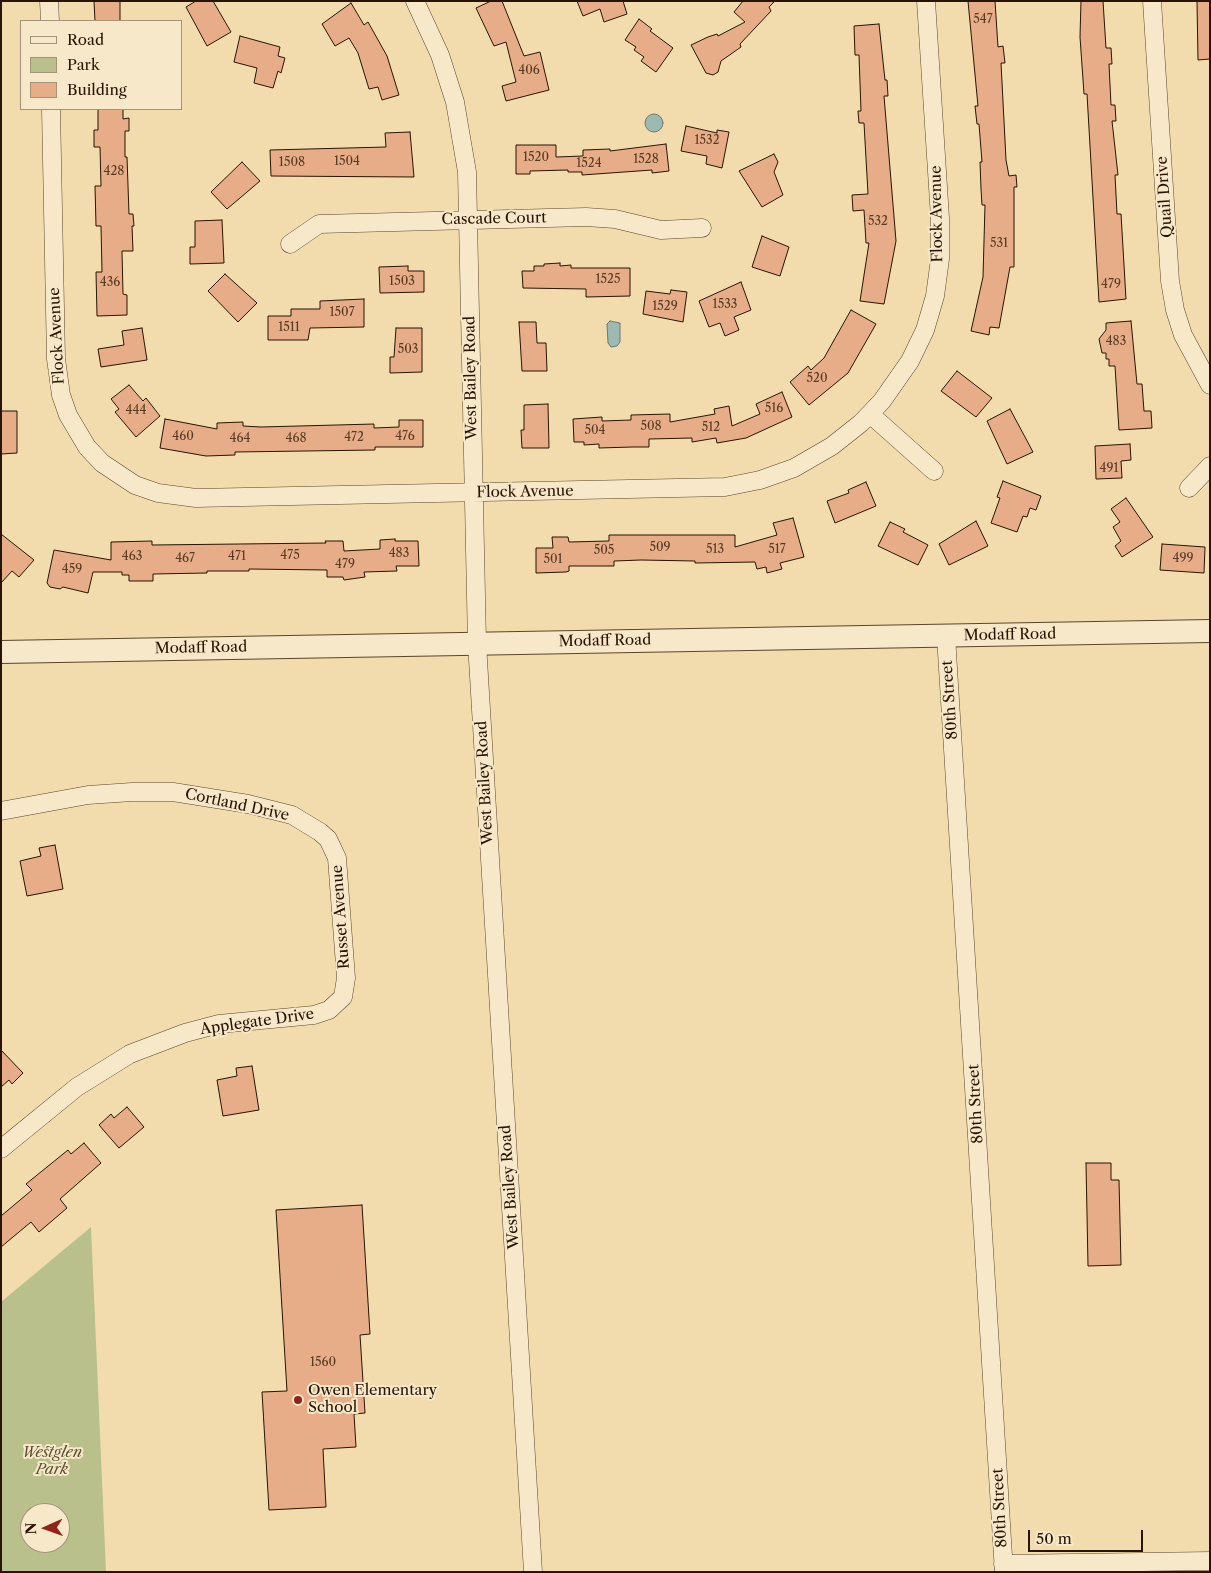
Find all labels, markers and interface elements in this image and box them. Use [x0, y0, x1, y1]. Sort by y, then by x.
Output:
house number: 547 [973, 13, 993, 27]
legend [20, 20, 182, 110]
text: Road [67, 30, 104, 49]
text: Park [67, 55, 100, 74]
house number: 406 [518, 64, 540, 78]
text: Building [67, 80, 127, 99]
house number: 1532 [694, 134, 720, 148]
house number: 1520 [523, 151, 549, 165]
house number: 1528 [633, 153, 659, 167]
house number: 1504 [334, 155, 360, 169]
house number: 1508 [279, 156, 305, 170]
street label: Quail Drive [1153, 156, 1177, 238]
house number: 1524 [576, 157, 602, 171]
house number: 428 [104, 165, 124, 179]
street label: Flock Avenue [927, 165, 947, 263]
street label: Cascade Court [441, 209, 547, 229]
house number: 532 [868, 215, 888, 229]
house number: 531 [990, 237, 1008, 251]
house number: 1525 [596, 273, 620, 287]
house number: 1503 [389, 275, 415, 289]
house number: 436 [100, 276, 120, 290]
house number: 479 [1101, 278, 1121, 292]
street label: Flock Avenue [45, 287, 69, 385]
house number: 1533 [713, 298, 737, 312]
house number: 1529 [652, 300, 678, 314]
house number: 1507 [329, 306, 355, 320]
street label: West Bailey Road [461, 316, 481, 440]
house number: 1511 [278, 321, 300, 335]
house number: 483 [1106, 335, 1126, 349]
house number: 503 [398, 343, 418, 357]
house number: 520 [806, 372, 828, 386]
house number: 516 [765, 402, 783, 416]
house number: 444 [126, 404, 146, 418]
house number: 508 [640, 420, 662, 434]
house number: 512 [702, 421, 720, 435]
house number: 504 [584, 424, 606, 438]
house number: 460 [172, 430, 194, 444]
house number: 476 [395, 430, 415, 444]
house number: 472 [344, 431, 364, 445]
house number: 464 [230, 432, 250, 446]
house number: 468 [285, 432, 307, 446]
house number: 491 [1099, 462, 1119, 476]
street label: Flock Avenue [476, 482, 574, 502]
house number: 509 [649, 541, 671, 555]
house number: 513 [706, 543, 724, 557]
house number: 517 [768, 543, 786, 557]
house number: 505 [594, 544, 614, 558]
house number: 483 [389, 547, 409, 561]
house number: 475 [280, 549, 300, 563]
house number: 463 [122, 550, 142, 564]
house number: 471 [228, 550, 246, 564]
house number: 467 [175, 552, 195, 566]
house number: 499 [1173, 552, 1193, 566]
house number: 501 [543, 553, 563, 567]
house number: 479 [335, 558, 355, 572]
house number: 459 [62, 563, 82, 577]
street label: Modaff Road [964, 625, 1056, 645]
street label: Modaff Road [559, 631, 651, 651]
street label: Modaff Road [155, 638, 247, 658]
street label: 80th Street [938, 660, 962, 740]
street label: West Bailey Road [473, 720, 497, 846]
street label: Cortland Drive [183, 785, 291, 825]
street label: Russet Avenue [328, 864, 354, 970]
street label: Applegate Drive [199, 1005, 315, 1039]
street label: 80th Street [965, 1064, 987, 1144]
street label: West Bailey Road [497, 1124, 523, 1250]
house number: 1560 [310, 1356, 336, 1370]
place label: Owen Elementary School [308, 1382, 437, 1417]
marker: Owen Elementary School [292, 1394, 304, 1406]
park label: Westglen Park [22, 1444, 82, 1479]
street label: 80th Street [989, 1468, 1011, 1548]
north arrow [20, 1503, 70, 1553]
scale bar [1031, 1520, 1146, 1552]
text: N [22, 1522, 40, 1535]
text: 50 m [1036, 1529, 1072, 1548]

